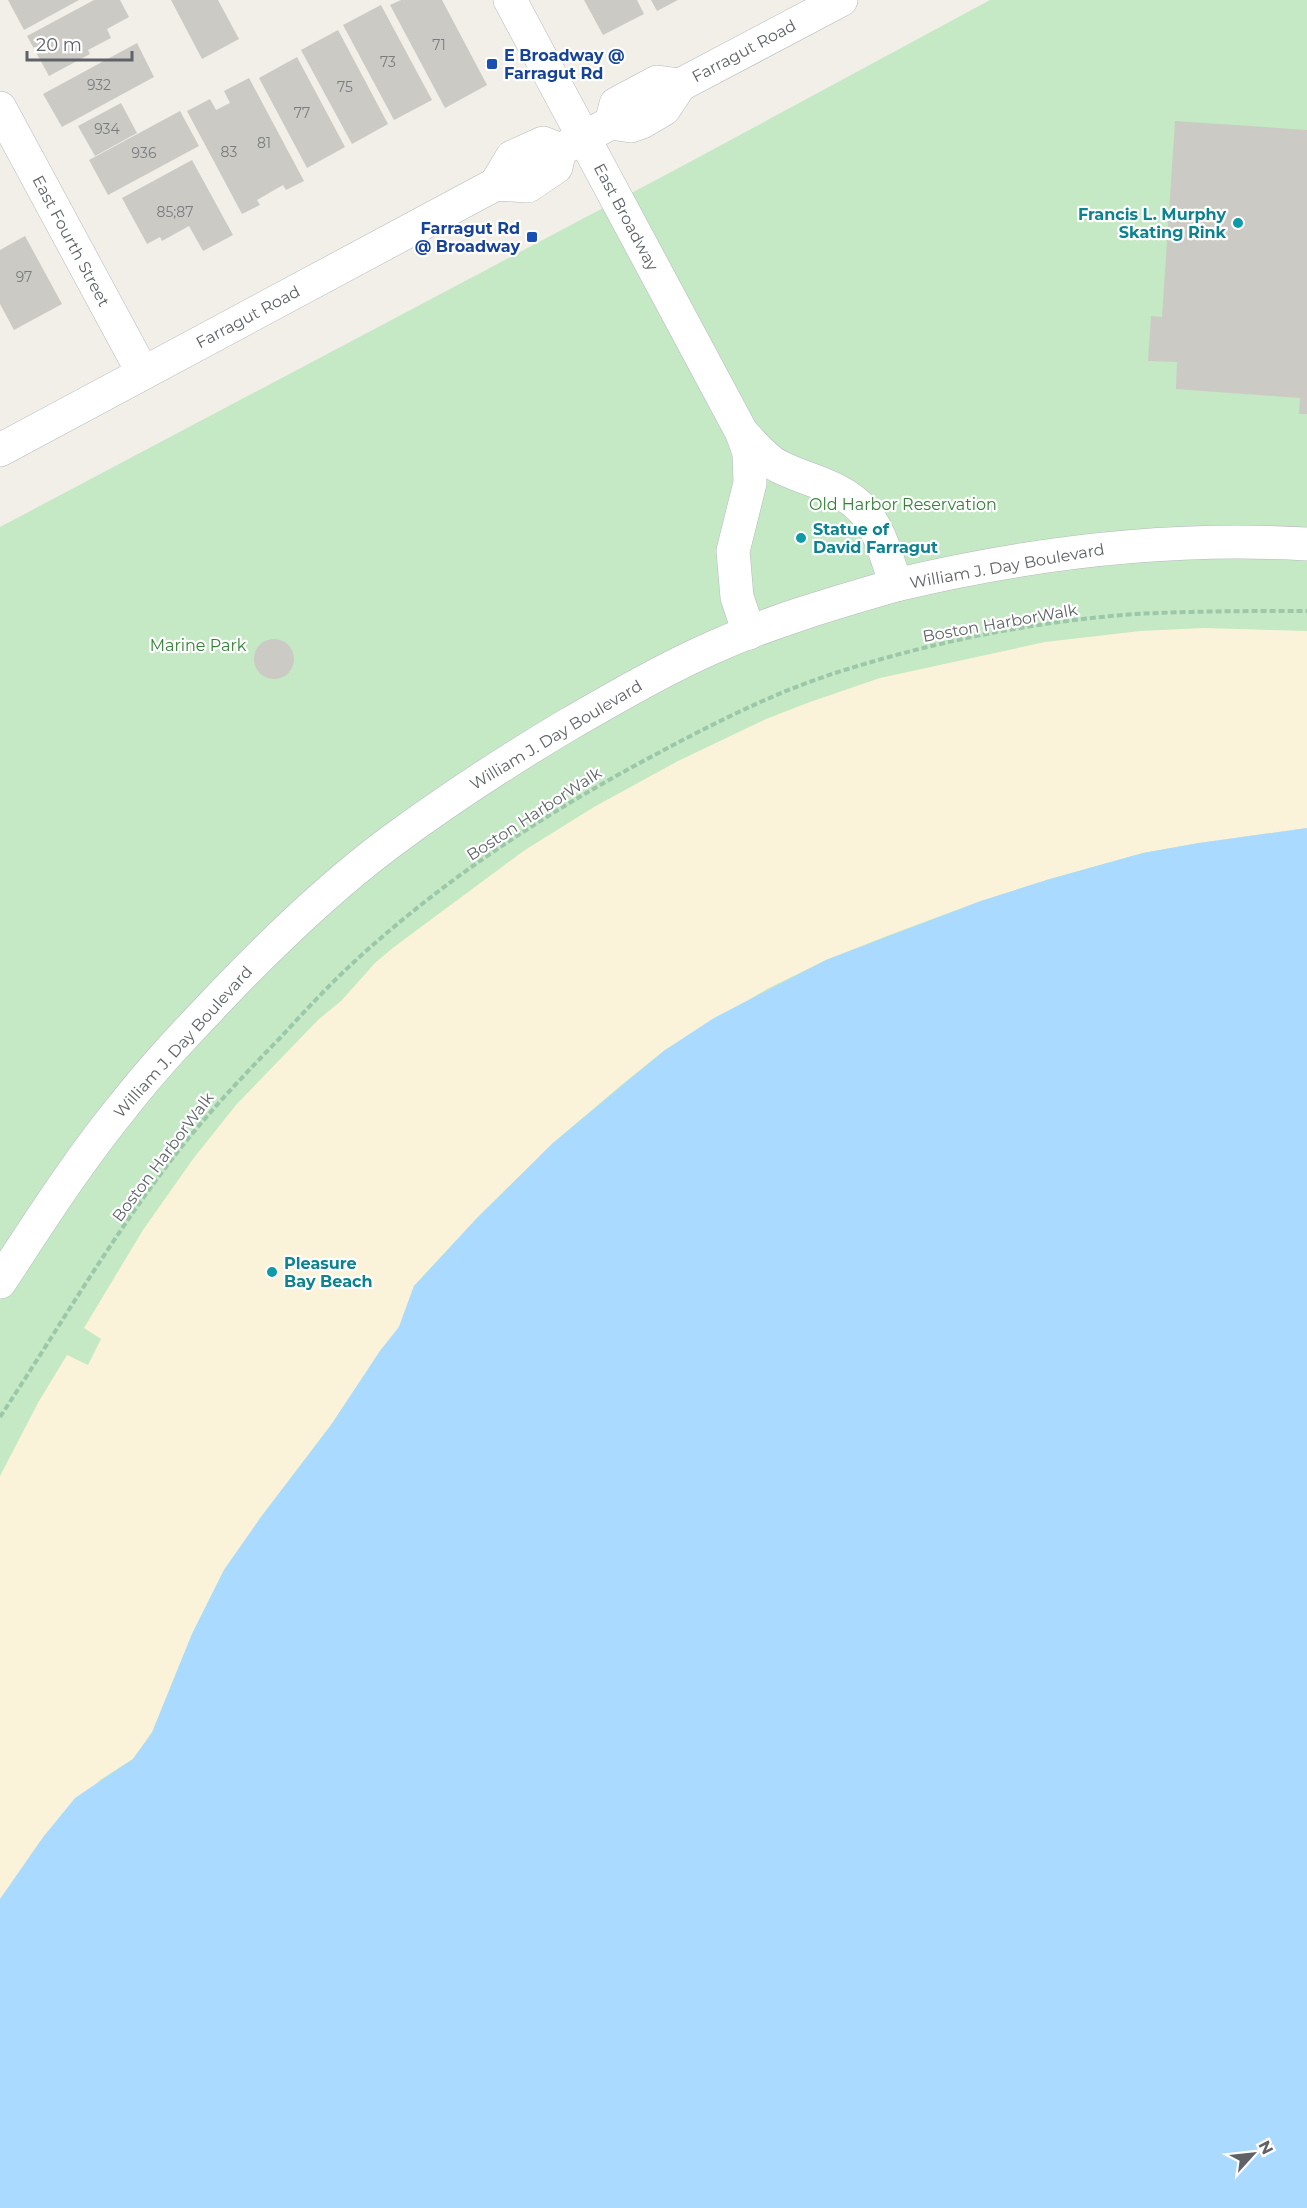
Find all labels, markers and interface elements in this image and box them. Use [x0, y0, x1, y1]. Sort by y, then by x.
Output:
street label: Farragut Road [689, 16, 799, 86]
scale bar [27, 24, 132, 62]
text: 20 m [36, 34, 82, 56]
house number: 71 [432, 36, 446, 54]
place label: E Broadway @ Farragut Rd [504, 46, 625, 83]
house number: 73 [380, 53, 396, 71]
marker: E Broadway @ Farragut Rd [485, 57, 499, 71]
house number: 932 [87, 76, 111, 94]
house number: 75 [337, 78, 353, 96]
house number: 77 [294, 104, 310, 122]
house number: 934 [94, 120, 121, 138]
house number: 81 [257, 134, 271, 152]
house number: 83 [221, 143, 238, 161]
house number: 936 [132, 144, 157, 162]
street label: East Broadway [590, 160, 662, 274]
street label: East Fourth Street [28, 172, 114, 310]
house number: 85;87 [156, 203, 194, 221]
place label: Francis L. Murphy Skating Rink [1078, 205, 1227, 242]
marker: Francis L. Murphy Skating Rink [1231, 216, 1245, 230]
place label: Farragut Rd @ Broadway [415, 219, 520, 256]
marker: Farragut Rd @ Broadway [525, 230, 539, 244]
house number: 97 [16, 268, 32, 286]
street label: Farragut Road [193, 282, 303, 352]
park label: Old Harbor Reservation [809, 495, 997, 514]
place label: Statue of David Farragut [813, 520, 938, 557]
marker: Statue of David Farragut [794, 531, 808, 545]
street label: William J. Day Boulevard [908, 539, 1106, 593]
street label: Boston HarborWalk [921, 600, 1079, 646]
park label: Marine Park [150, 636, 247, 655]
street label: William J. Day Boulevard [466, 676, 646, 794]
street label: Boston HarborWalk [463, 763, 605, 865]
street label: William J. Day Boulevard [110, 962, 256, 1122]
street label: Boston HarborWalk [108, 1088, 218, 1225]
place label: Pleasure Bay Beach [284, 1254, 373, 1291]
marker: Pleasure Bay Beach [265, 1265, 279, 1279]
north arrow [1223, 2124, 1283, 2184]
text: N [1255, 2137, 1277, 2157]

